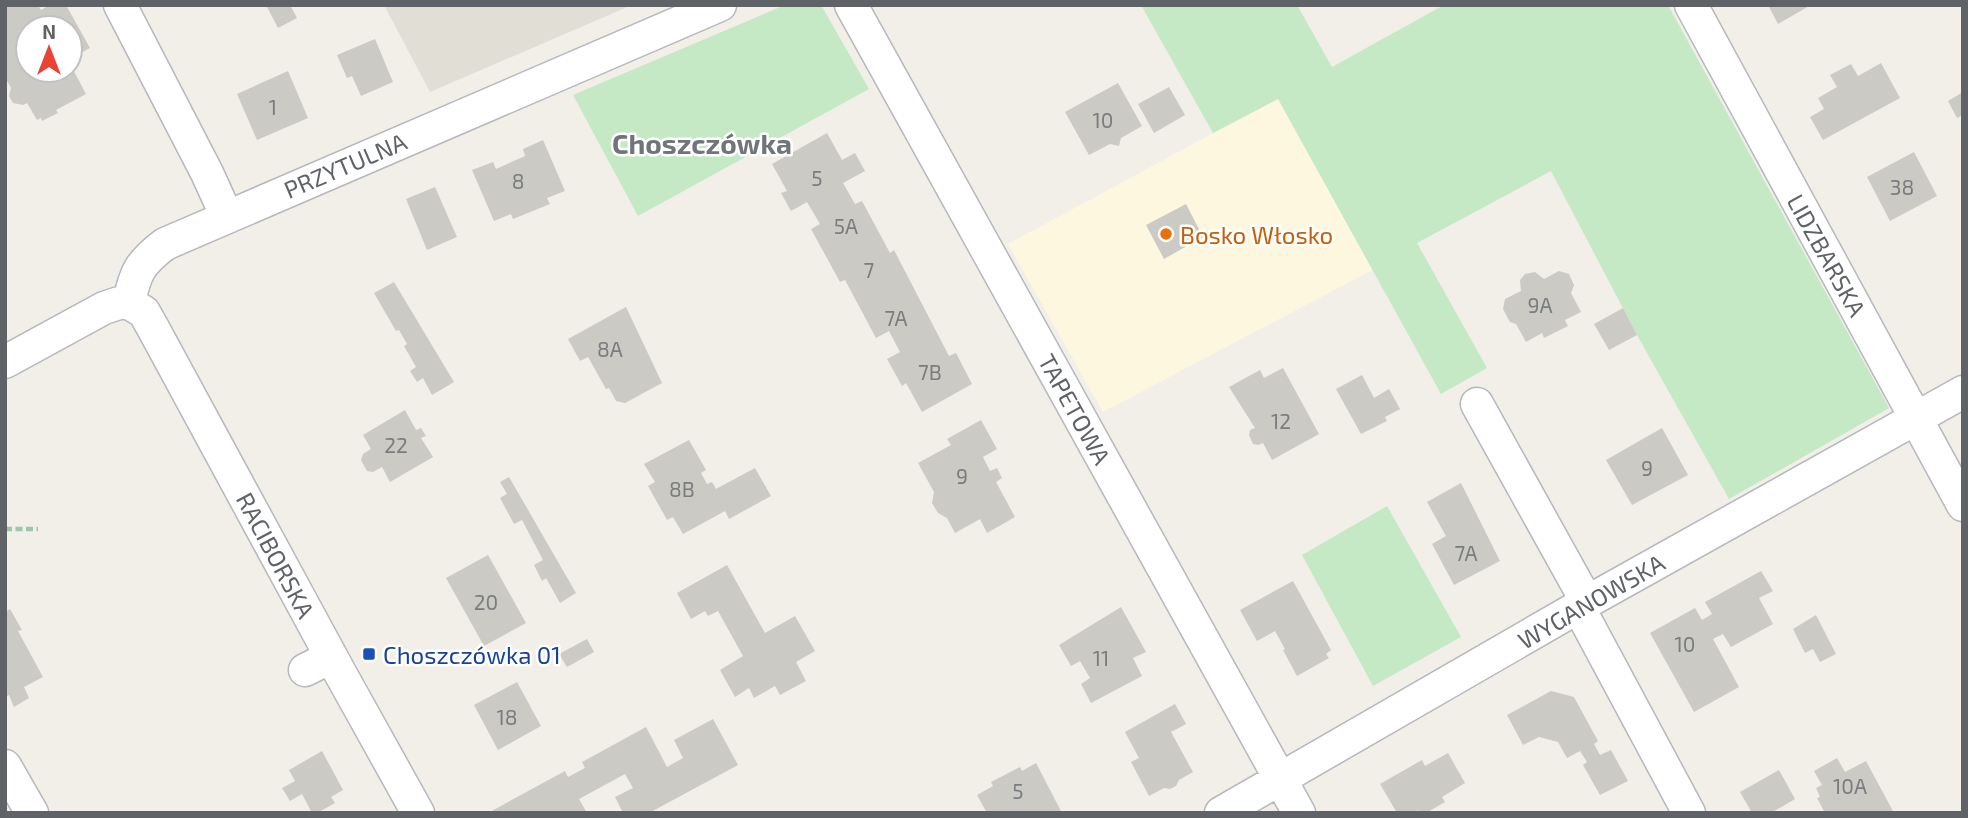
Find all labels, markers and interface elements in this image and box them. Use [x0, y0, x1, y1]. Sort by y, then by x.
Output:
north arrow [14, 14, 84, 84]
text: N [42, 20, 56, 43]
house number: 1 [269, 94, 277, 119]
house number: 10 [1092, 107, 1114, 132]
street label: PRZYTULNA [279, 126, 411, 204]
district label: Choszczówka [612, 126, 792, 160]
house number: 5 [811, 165, 823, 190]
house number: 8 [512, 168, 524, 193]
house number: 38 [1890, 174, 1914, 199]
street label: LIDZBARSKA [1782, 189, 1872, 321]
house number: 5A [834, 213, 858, 238]
place label: Bosko Włosko [1180, 220, 1333, 249]
marker: Bosko Włosko [1158, 226, 1174, 242]
house number: 7 [864, 257, 875, 282]
house number: 9A [1527, 292, 1553, 317]
house number: 7A [884, 305, 908, 330]
house number: 8A [597, 336, 623, 361]
street label: TAPETOWA [1033, 349, 1117, 469]
house number: 7B [918, 359, 942, 384]
house number: 12 [1271, 408, 1291, 433]
house number: 22 [384, 432, 408, 457]
house number: 9 [1641, 455, 1653, 480]
house number: 9 [956, 463, 968, 488]
house number: 8B [669, 476, 695, 501]
street label: RACIBORSKA [231, 487, 321, 623]
house number: 7A [1454, 540, 1478, 565]
street label: WYGANOWSKA [1513, 547, 1669, 655]
house number: 20 [474, 589, 498, 614]
house number: 10 [1674, 631, 1696, 656]
place label: Choszczówka 01 [383, 640, 561, 669]
house number: 11 [1093, 645, 1109, 670]
marker: Choszczówka 01 [361, 646, 377, 662]
house number: 18 [496, 704, 518, 729]
house number: 10A [1833, 773, 1867, 798]
house number: 5 [1012, 778, 1024, 803]

